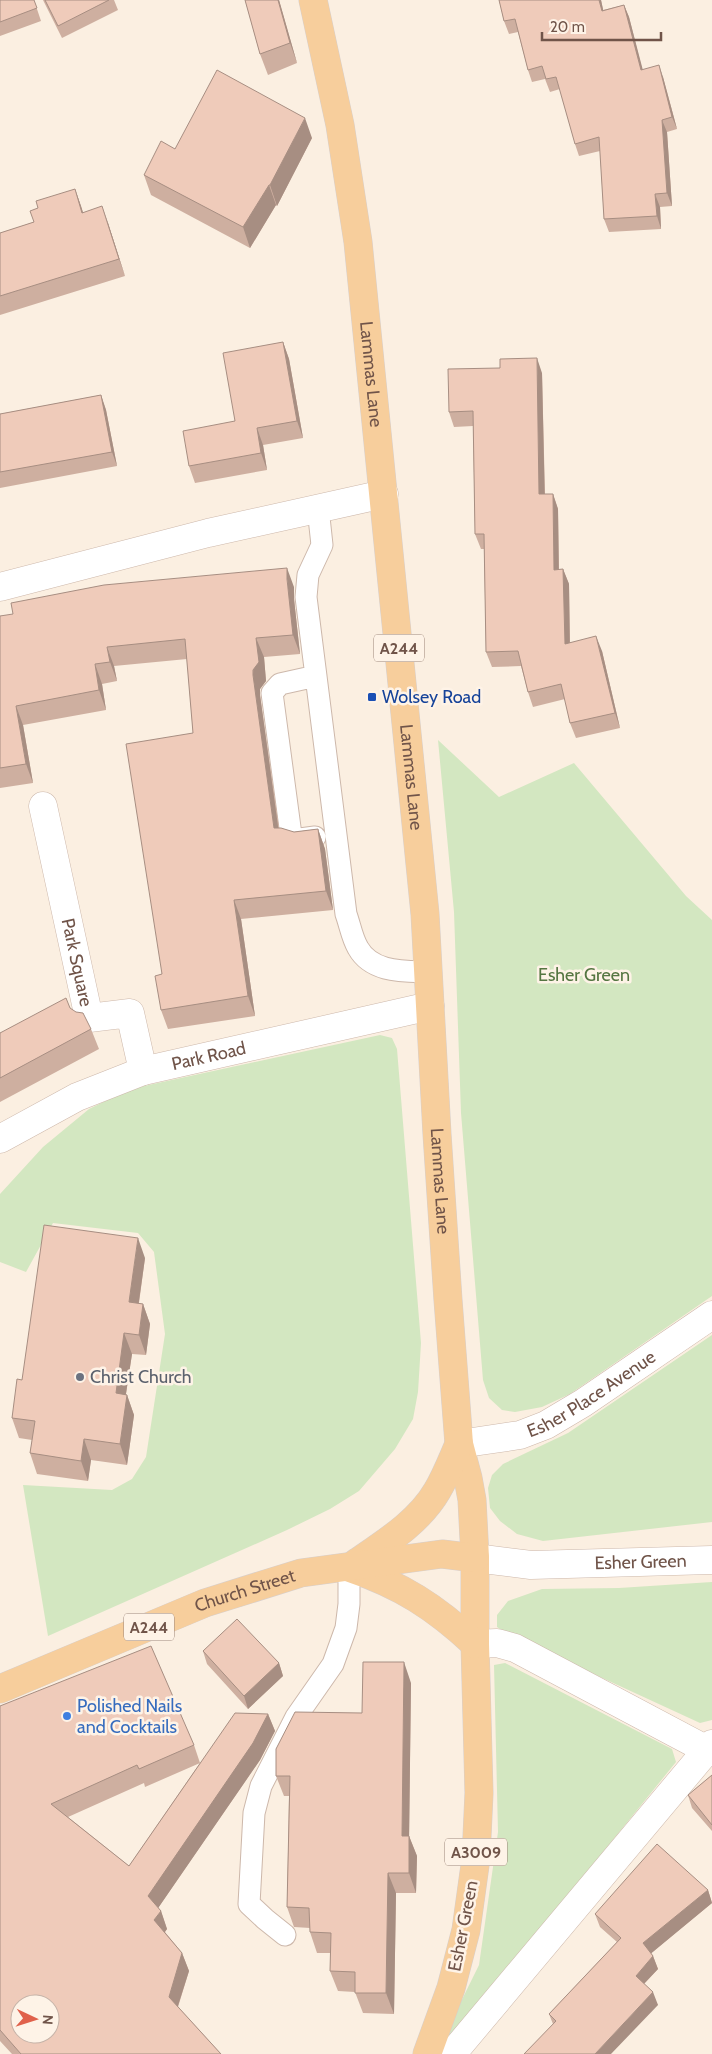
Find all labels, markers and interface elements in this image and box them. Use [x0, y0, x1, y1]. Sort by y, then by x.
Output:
scale bar [542, 10, 661, 42]
text: 20 m [550, 18, 585, 36]
street label: Lammas Lane [355, 320, 387, 428]
road number: A244 [374, 634, 424, 661]
place label: Wolsey Road [382, 686, 481, 708]
marker: Wolsey Road [366, 691, 378, 703]
street label: Lammas Lane [395, 723, 428, 831]
street label: Park Square [57, 916, 97, 1009]
park label: Esher Green [538, 964, 630, 986]
street label: Park Road [169, 1037, 248, 1075]
street label: Lammas Lane [426, 1127, 455, 1235]
street label: Esher Place Avenue [524, 1346, 660, 1442]
place label: Christ Church [90, 1366, 192, 1388]
marker: Christ Church [74, 1371, 86, 1383]
street label: Esher Green [594, 1550, 687, 1574]
street label: Church Street [191, 1565, 298, 1617]
road number: A244 [124, 1614, 174, 1640]
place label: Polished Nails and Cocktails [77, 1695, 182, 1738]
marker: Polished Nails and Cocktails [61, 1710, 73, 1722]
road number: A3009 [445, 1838, 507, 1865]
street label: Esher Green [443, 1879, 483, 1973]
north arrow [10, 1994, 60, 2044]
text: N [39, 2014, 57, 2025]

